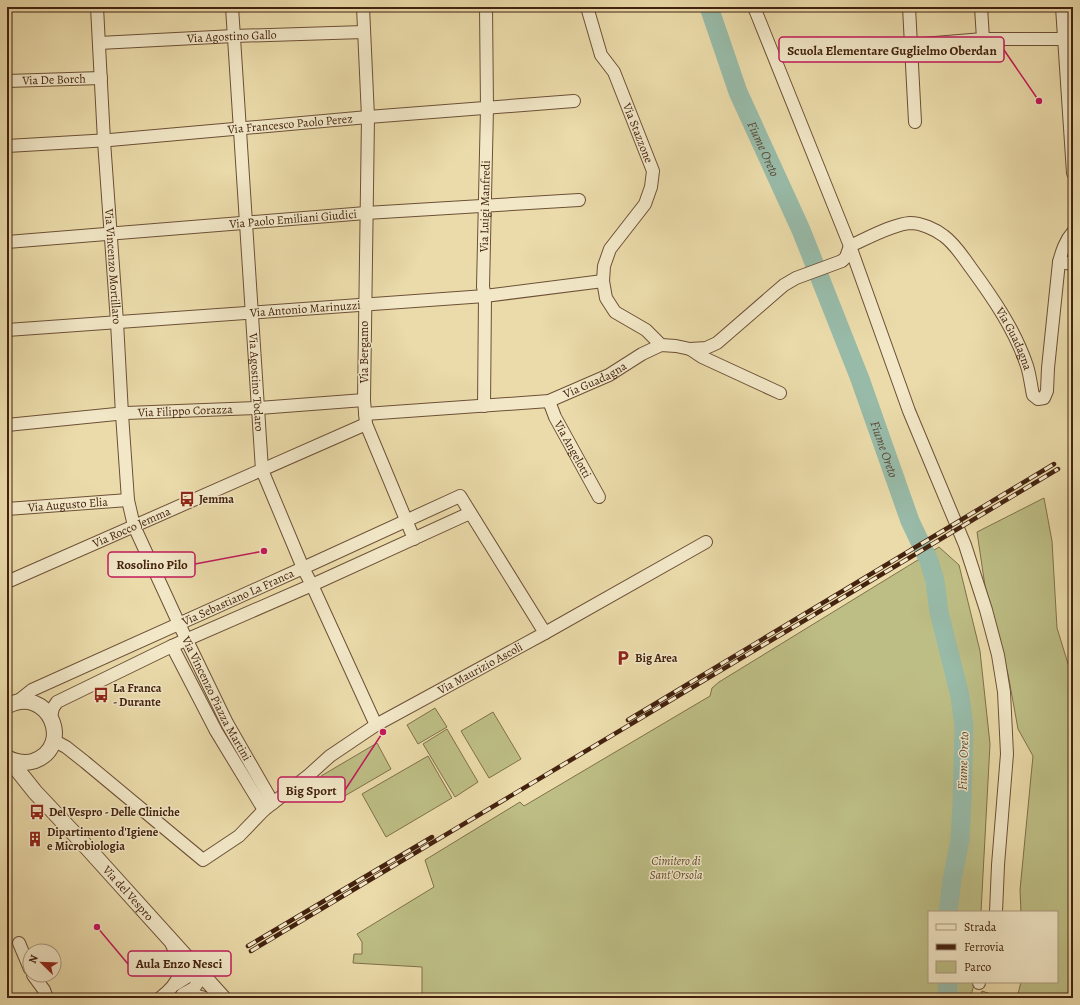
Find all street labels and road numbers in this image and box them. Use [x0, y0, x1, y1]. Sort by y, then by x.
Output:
street label: Via Agostino Gallo [186, 27, 277, 46]
street label: Via De Borch [21, 70, 87, 89]
street label: Via Stazzone [619, 100, 657, 165]
street label: Via Francesco Paolo Perez [226, 110, 353, 138]
street label: Via Luigi Manfredi [476, 160, 494, 253]
street label: Via Paolo Emiliani Giudici [228, 206, 357, 232]
street label: Via Vincenzo Mortillaro [101, 207, 125, 325]
street label: Via Antonio Marinuzzi [248, 297, 361, 321]
street label: Via Guadagna [991, 303, 1036, 372]
street label: Via Bergamo [356, 321, 372, 384]
street label: Via Agostino Todaro [245, 331, 267, 432]
street label: Via Guadagna [560, 358, 630, 402]
street label: Via Filippo Corazza [137, 401, 233, 421]
street label: Via Angelotti [550, 417, 595, 481]
street label: Via Augusto Elia [26, 493, 109, 516]
street label: Via Rocco Jemma [89, 503, 173, 552]
street label: Via Sebastiano La Franca [178, 565, 297, 630]
street label: Via Vincenzo Piazza Martini [178, 633, 255, 764]
street label: Via Maurizio Ascoli [434, 639, 526, 698]
street label: Via del Vespro [99, 861, 157, 924]

